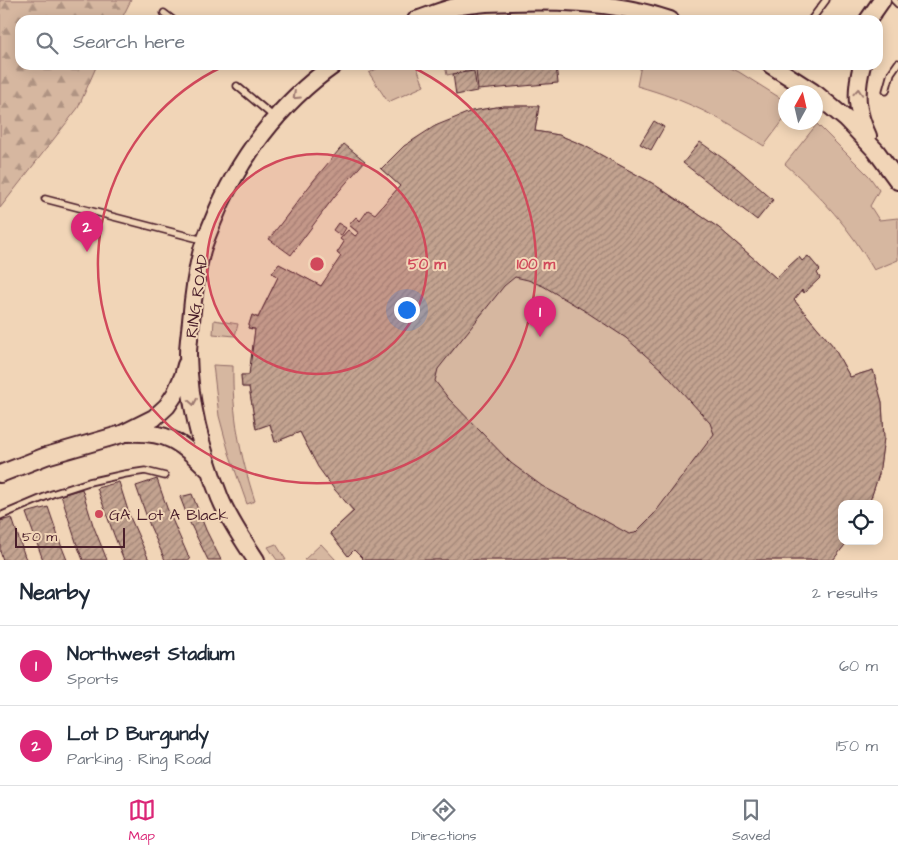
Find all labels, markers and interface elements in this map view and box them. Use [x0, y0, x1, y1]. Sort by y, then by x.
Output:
search box [15, 15, 883, 70]
icon: search [33, 29, 61, 57]
text: Search here [73, 29, 185, 56]
north arrow [778, 85, 823, 130]
one-way arrow [852, 88, 863, 96]
one-way arrow [293, 90, 302, 99]
pin: 2 [71, 211, 103, 252]
street label: RING ROAD [180, 253, 214, 339]
text: 50 m [408, 254, 446, 275]
text: 100 m [517, 254, 556, 275]
centre of rings [308, 255, 326, 273]
pin: 1 [524, 296, 556, 337]
your location [394, 297, 420, 323]
one-way arrow [187, 397, 197, 406]
map controls [838, 500, 883, 545]
button: locate [838, 500, 883, 545]
place label: GA Lot A Black [109, 504, 229, 526]
marker: GA Lot A Black [93, 508, 105, 520]
scale bar [15, 525, 125, 548]
text: 50 m [22, 527, 57, 547]
text: Nearby [20, 578, 90, 607]
text: 2 results [812, 582, 878, 604]
text: Northwest Stadium [67, 641, 234, 668]
text: 1 [35, 655, 37, 677]
text: 60 m [839, 655, 878, 677]
text: Sports [67, 668, 119, 690]
text: Lot D Burgundy [67, 721, 209, 748]
text: 2 [31, 735, 41, 757]
text: 150 m [836, 735, 878, 757]
text: Parking · Ring Road [67, 748, 211, 770]
tab: Map [128, 796, 156, 846]
tab: Directions [411, 796, 476, 846]
tab: Saved [732, 796, 770, 846]

